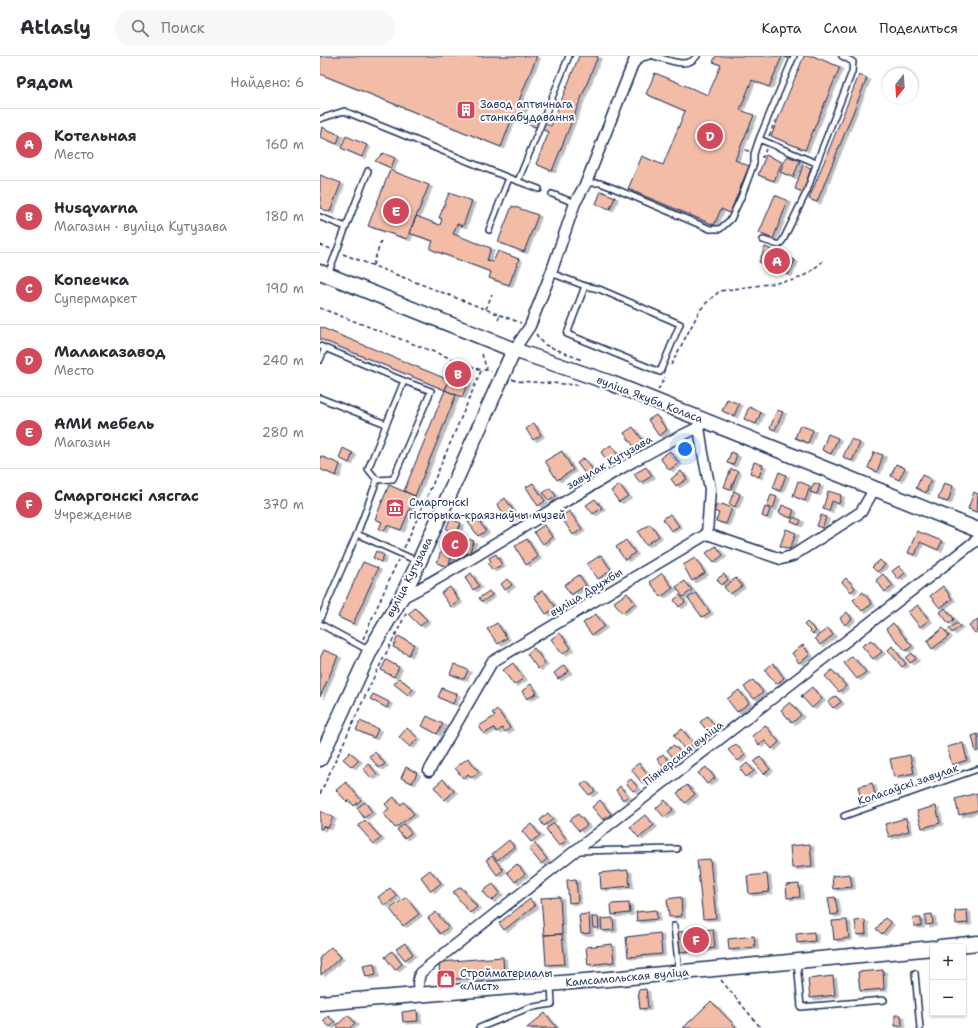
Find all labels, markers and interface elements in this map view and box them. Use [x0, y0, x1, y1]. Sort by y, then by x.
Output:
search box [115, 10, 395, 46]
text: Atlasly [20, 15, 91, 40]
icon: search [129, 17, 151, 39]
text: Поиск [161, 18, 205, 38]
text: Карта [761, 19, 802, 37]
text: Слои [824, 19, 857, 37]
text: Поделиться [879, 19, 958, 37]
north arrow [882, 68, 918, 104]
text: Рядом [16, 71, 73, 93]
text: Найдено: 6 [230, 74, 304, 91]
place label: Завод аптычнага станкабудавання [480, 97, 575, 125]
building icon: Завод аптычнага станкабудавання [455, 99, 477, 121]
pin: D [697, 121, 723, 151]
text: Котельная [54, 126, 137, 146]
text: A [24, 136, 34, 153]
text: 160 m [266, 136, 304, 153]
text: Место [54, 146, 94, 163]
pin: E [383, 196, 409, 226]
text: Husqvarna [54, 198, 138, 218]
text: B [25, 208, 33, 225]
text: 180 m [265, 208, 304, 225]
text: Магазин · вуліца Кутузава [54, 218, 227, 235]
pin: A [764, 246, 790, 276]
text: Копеечка [54, 270, 129, 290]
text: C [25, 280, 33, 297]
text: 190 m [265, 280, 304, 297]
text: Супермаркет [54, 290, 137, 307]
text: Малаказавод [54, 342, 165, 362]
text: D [24, 352, 34, 369]
text: 240 m [262, 352, 304, 369]
pin: B [445, 359, 471, 389]
text: Место [54, 362, 94, 379]
street label: вуліца Якуба Коласа [594, 372, 705, 427]
text: АМИ мебель [54, 414, 154, 434]
text: E [25, 424, 33, 441]
text: 280 m [262, 424, 304, 441]
street label: завулак Кутузава [564, 432, 655, 493]
text: Магазин [54, 434, 110, 451]
your location [675, 439, 695, 459]
text: Смаргонскі лясгас [54, 486, 199, 506]
place label: Смаргонскі гісторыка-краязнаўчы музей [409, 495, 566, 523]
text: F [25, 496, 33, 513]
text: 370 m [262, 496, 304, 513]
museum icon: Смаргонскі гісторыка-краязнаўчы музей [384, 497, 406, 519]
text: Учреждение [54, 506, 132, 523]
pin: C [442, 529, 468, 559]
street label: вуліца Кутузава [383, 534, 436, 620]
street label: вуліца Дружбы [547, 565, 625, 620]
street label: Піянерская вуліца [640, 717, 727, 789]
street label: Коласаўскі завулак [856, 760, 961, 809]
pin: F [683, 925, 709, 955]
map controls [930, 944, 966, 1016]
button: + [930, 944, 966, 980]
street label: Камсамольская вуліца [565, 965, 689, 990]
place label: Стройматериалы «Лист» [460, 966, 552, 994]
shop icon: Стройматериалы «Лист» [435, 968, 457, 990]
button: − [930, 980, 966, 1016]

